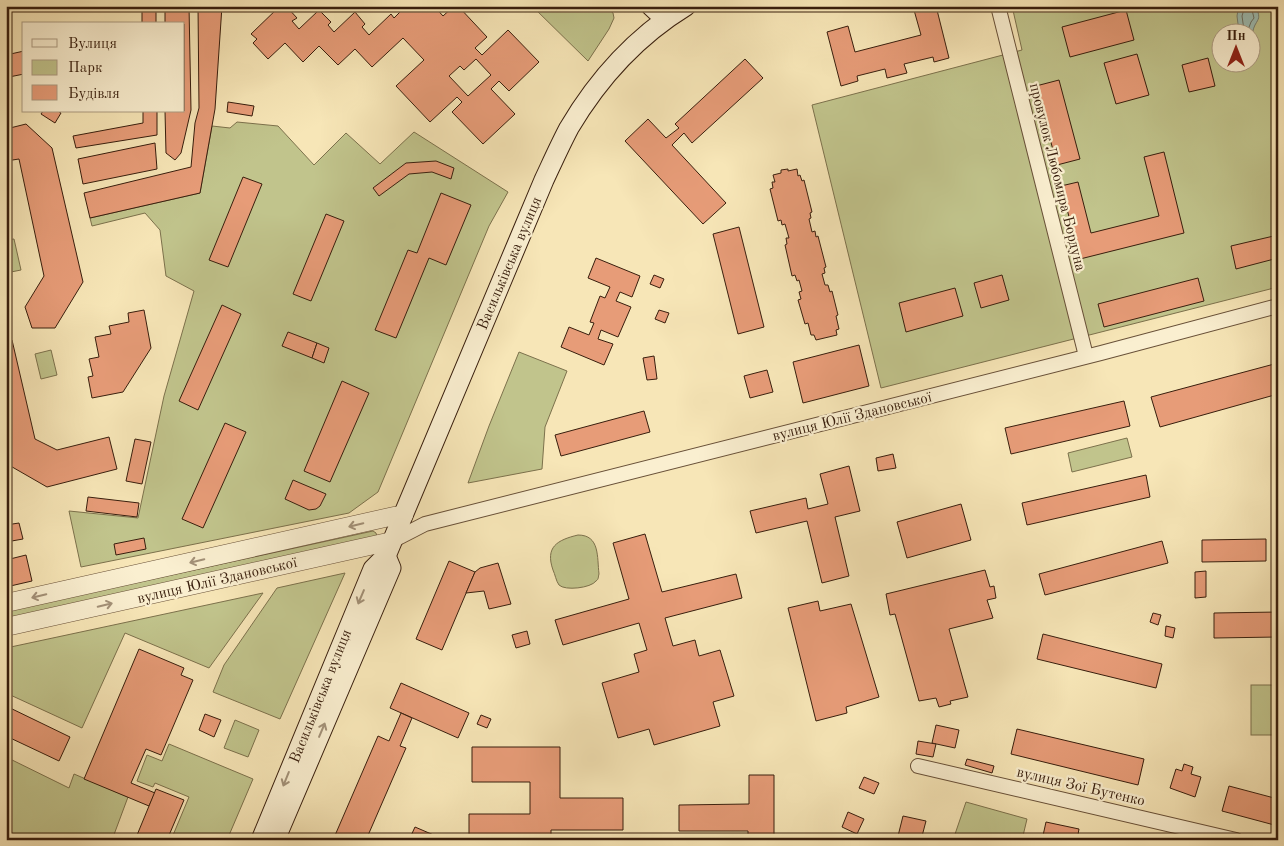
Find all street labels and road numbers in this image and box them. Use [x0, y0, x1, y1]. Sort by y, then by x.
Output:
street label: провулок Любомира Бордуна [1026, 82, 1087, 274]
street label: Васильківська вулиця [476, 195, 545, 332]
street label: вулиця Юлії Здановської [771, 390, 934, 445]
street label: вулиця Юлії Здановської [136, 556, 299, 607]
street label: Васильківська вулиця [288, 627, 355, 766]
street label: вулиця Зої Бутенко [1015, 765, 1146, 810]

